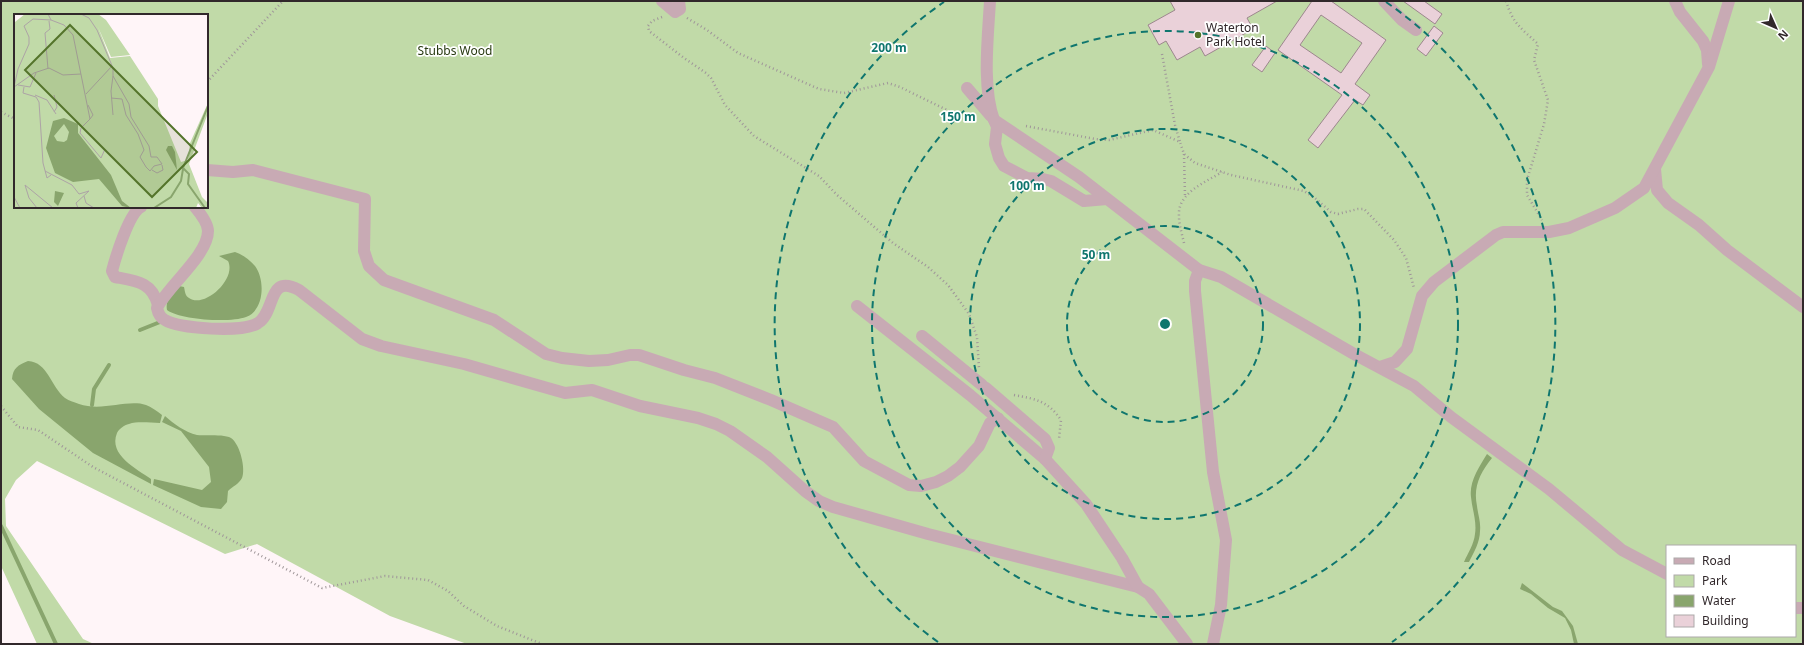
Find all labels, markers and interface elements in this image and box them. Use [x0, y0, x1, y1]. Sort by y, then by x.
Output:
north arrow [1756, 8, 1796, 48]
inset map [14, 14, 208, 208]
place label: Waterton Park Hotel [1206, 19, 1265, 50]
text: N [1775, 27, 1792, 44]
marker: Waterton Park Hotel [1193, 30, 1203, 40]
text: 200 m [871, 39, 907, 56]
park label: Stubbs Wood [418, 42, 492, 59]
text: 150 m [940, 108, 976, 125]
text: 100 m [1009, 177, 1045, 194]
text: 50 m [1082, 246, 1110, 263]
centre of rings [1158, 317, 1172, 331]
legend [1666, 545, 1796, 637]
text: Road [1702, 552, 1731, 569]
text: Park [1702, 572, 1728, 589]
text: Water [1702, 592, 1736, 609]
text: Building [1702, 612, 1749, 629]

